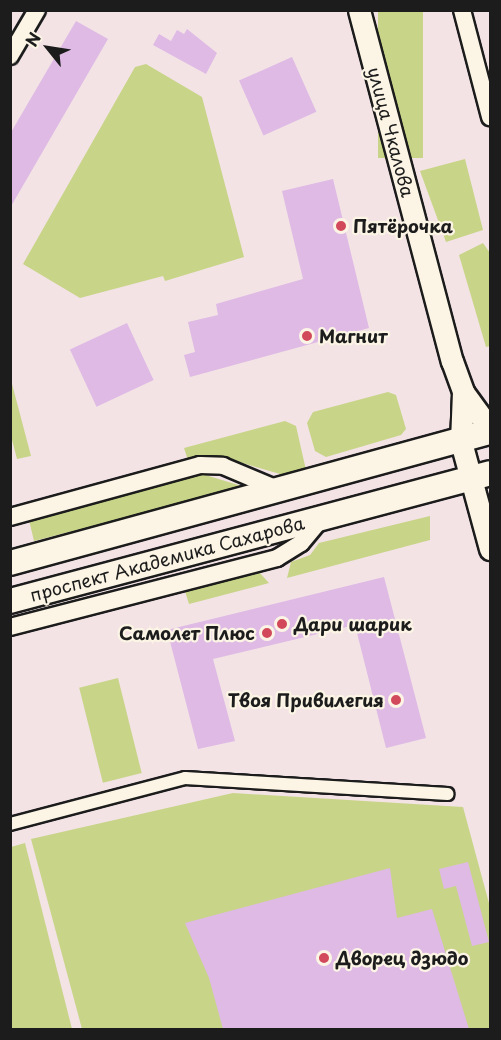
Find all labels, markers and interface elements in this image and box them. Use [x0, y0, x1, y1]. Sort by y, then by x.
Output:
north arrow [18, 18, 78, 78]
text: N [19, 28, 46, 50]
street label: улица Чкалова [363, 64, 419, 200]
place label: Пятёрочка [353, 215, 453, 237]
marker: Пятёрочка [334, 219, 348, 233]
place label: Магнит [319, 325, 387, 347]
marker: Магнит [300, 329, 314, 343]
street label: проспект Академика Сахарова [26, 512, 308, 606]
place label: Дари шарик [294, 613, 412, 635]
marker: Дари шарик [275, 617, 289, 631]
place label: Самолет Плюс [118, 622, 255, 644]
marker: Самолет Плюс [260, 626, 274, 640]
place label: Твоя Привилегия [228, 689, 384, 711]
marker: Твоя Привилегия [389, 693, 403, 707]
place label: Дворец дзюдо [336, 947, 469, 969]
marker: Дворец дзюдо [317, 951, 331, 965]

